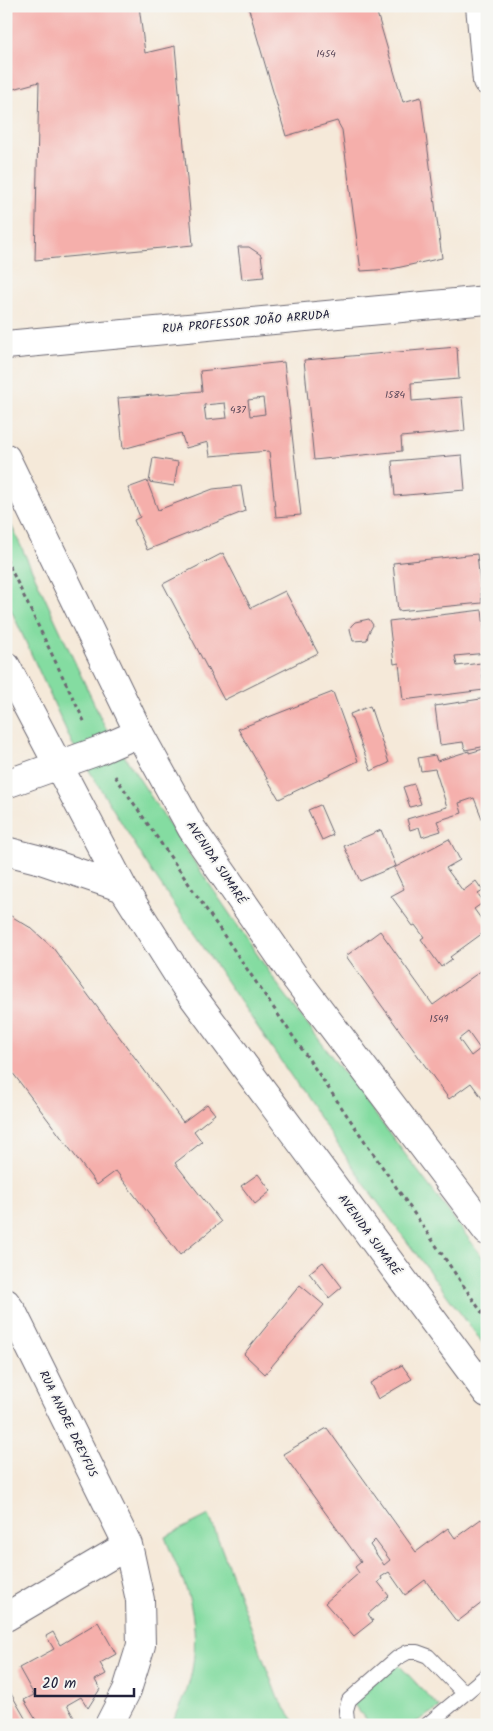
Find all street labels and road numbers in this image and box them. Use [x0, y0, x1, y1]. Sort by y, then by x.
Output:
street label: RUA PROFESSOR JOÃO ARRUDA [161, 305, 331, 339]
street label: AVENIDA SUMARÉ [181, 818, 251, 909]
street label: AVENIDA SUMARÉ [333, 1190, 406, 1281]
street label: RUA ANDRE DREYFUS [34, 1367, 102, 1481]

